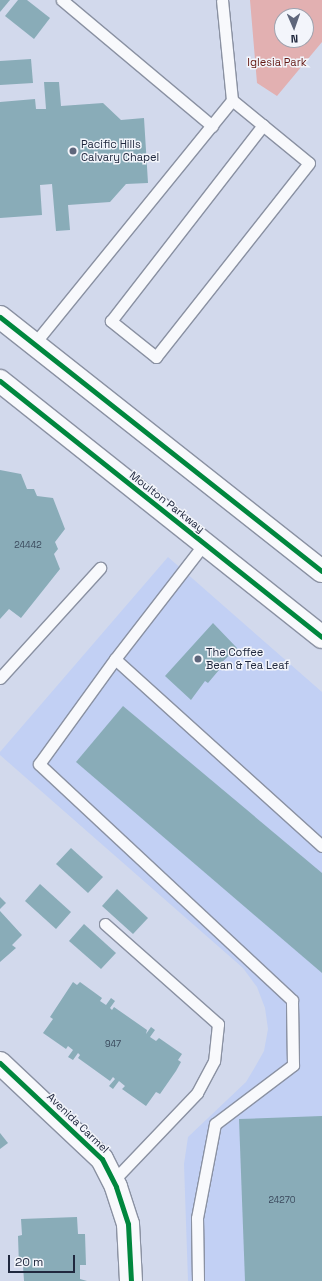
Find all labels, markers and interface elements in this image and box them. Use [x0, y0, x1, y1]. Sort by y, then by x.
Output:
north arrow [274, 8, 314, 48]
text: N [290, 32, 298, 46]
park label: Iglesia Park [247, 55, 307, 69]
place label: Pacific Hills Calvary Chapel [81, 138, 159, 164]
marker: Pacific Hills Calvary Chapel [68, 146, 78, 156]
street label: Moulton Parkway [127, 469, 207, 535]
house number: 24442 [14, 540, 42, 550]
place label: The Coffee Bean & Tea Leaf [206, 646, 289, 672]
marker: The Coffee Bean & Tea Leaf [193, 654, 203, 664]
house number: 947 [105, 1039, 121, 1049]
street label: Avenida Carmel [44, 1090, 112, 1156]
house number: 24270 [269, 1195, 295, 1205]
scale bar [10, 1247, 77, 1273]
text: 20 m [15, 1254, 43, 1270]

